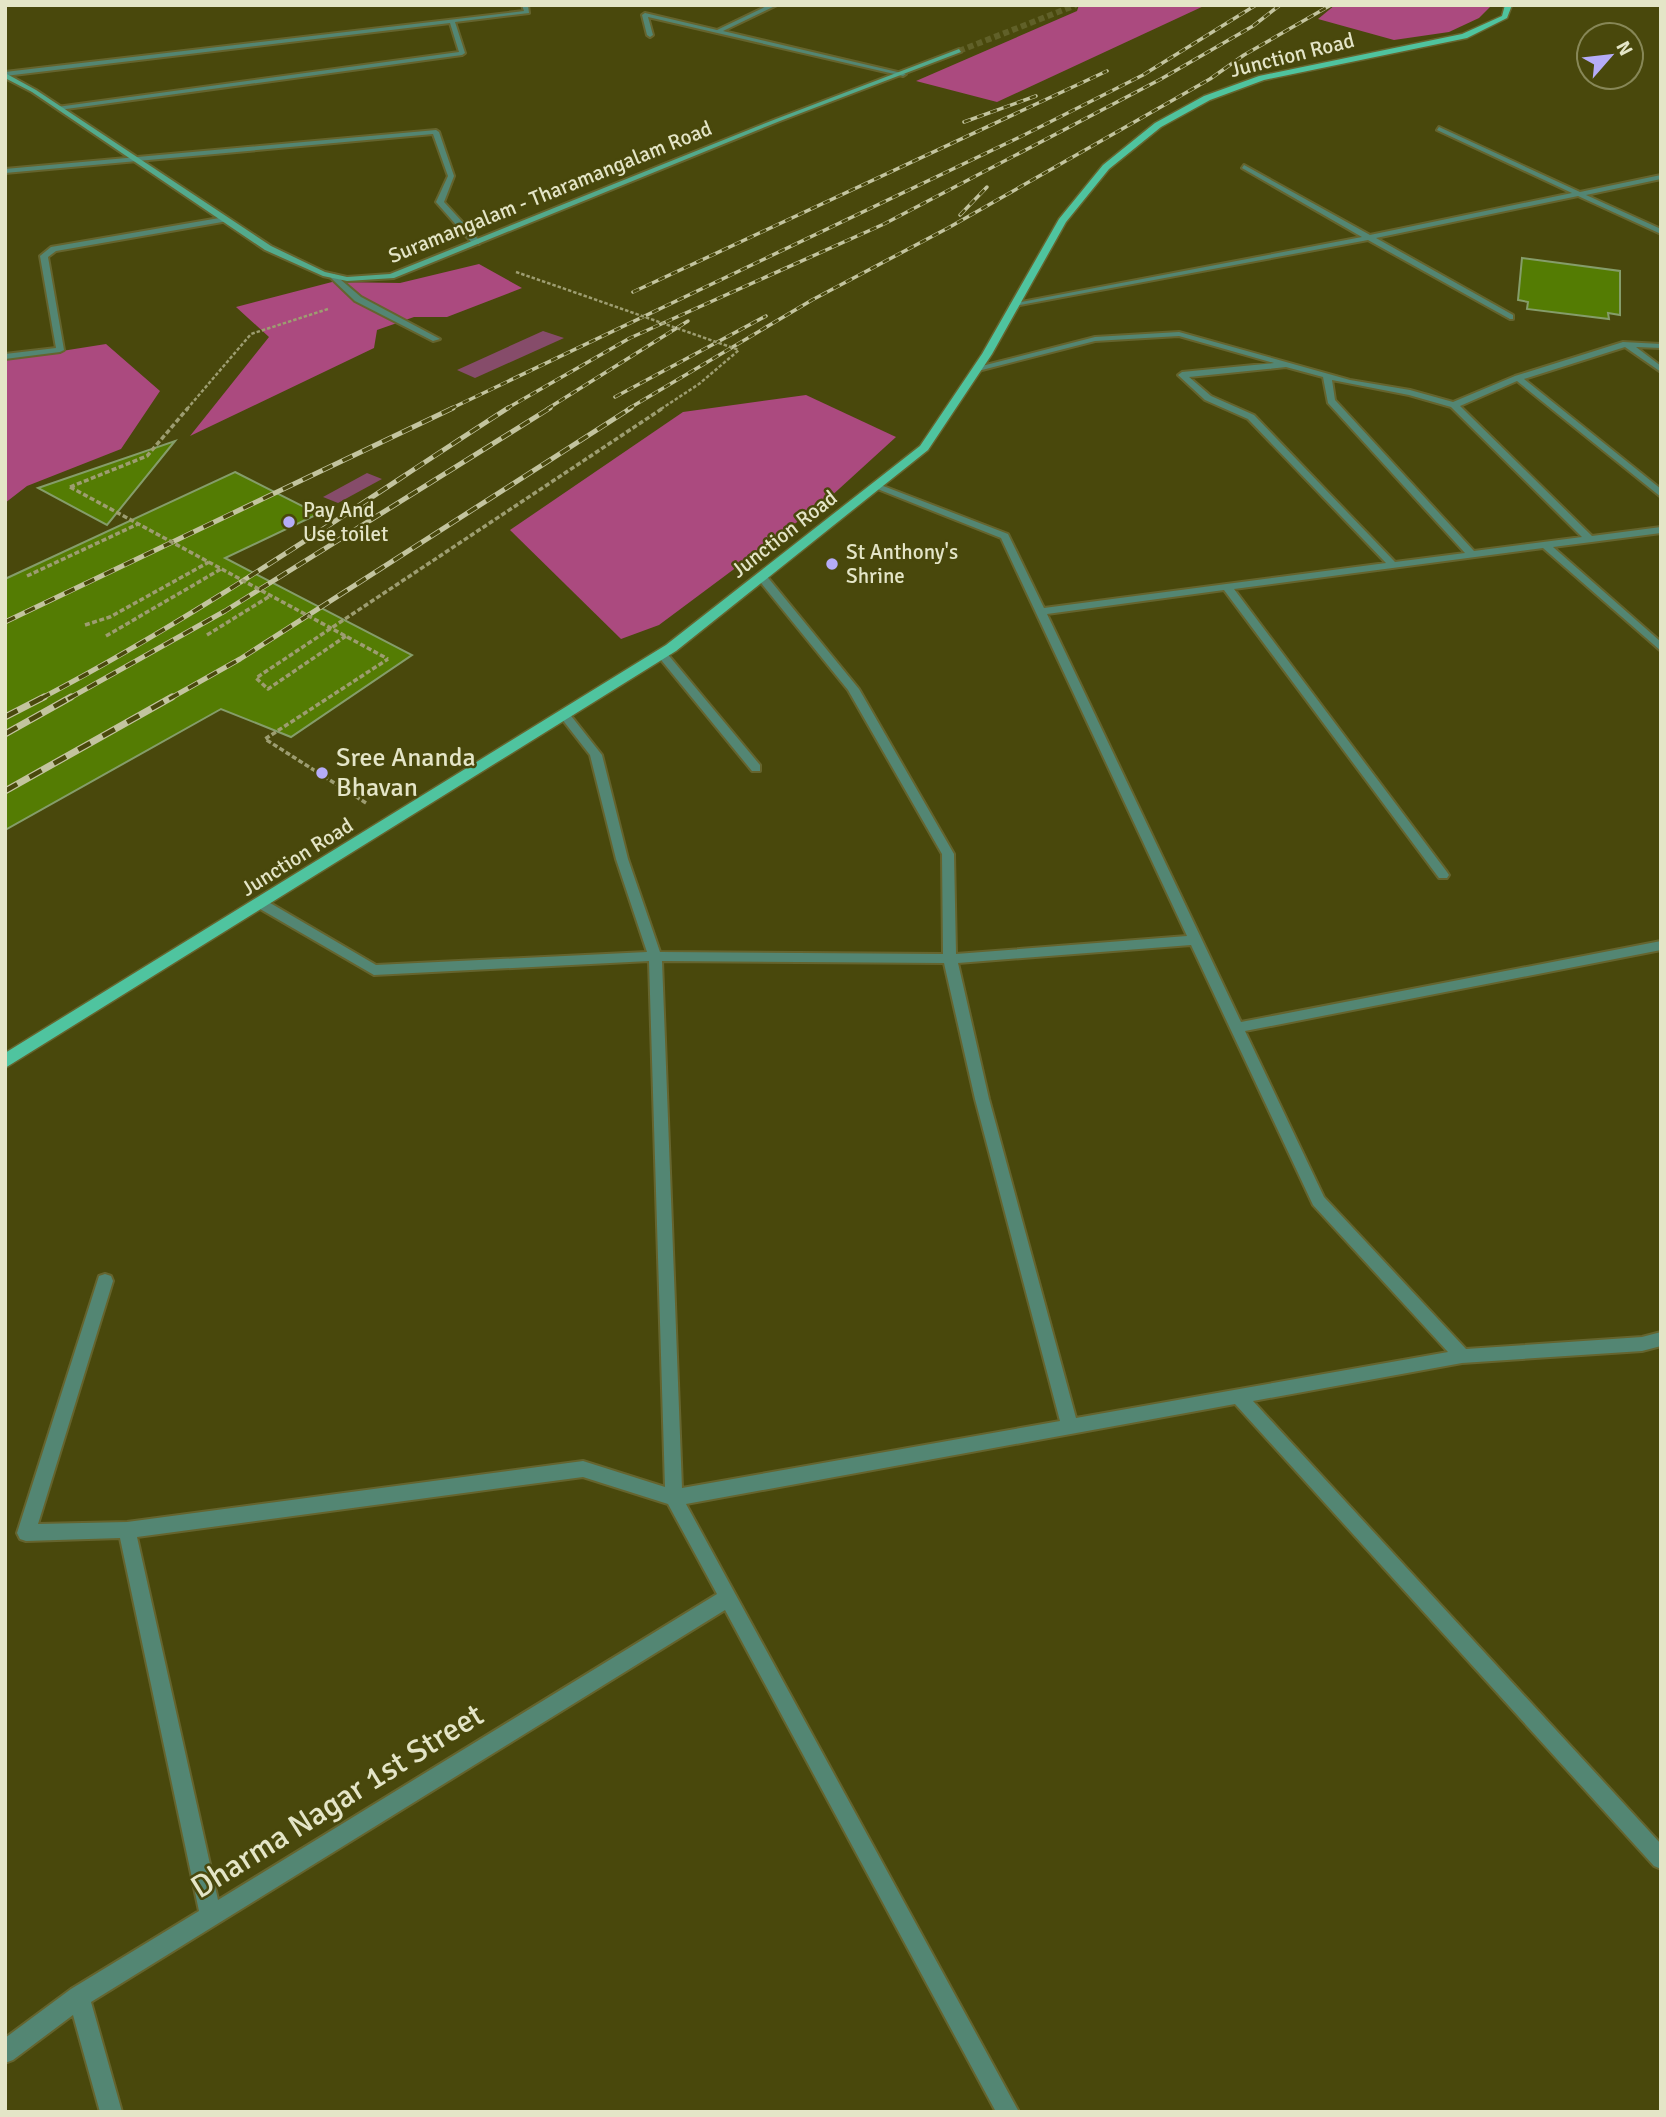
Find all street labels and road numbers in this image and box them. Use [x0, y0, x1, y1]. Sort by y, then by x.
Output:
street label: Junction Road [1227, 27, 1357, 83]
street label: Suramangalam - Tharamangalam Road [385, 115, 715, 269]
street label: Junction Road [726, 485, 842, 583]
street label: Junction Road [236, 812, 358, 902]
street label: Dharma Nagar 1st Street [184, 1695, 490, 1907]

